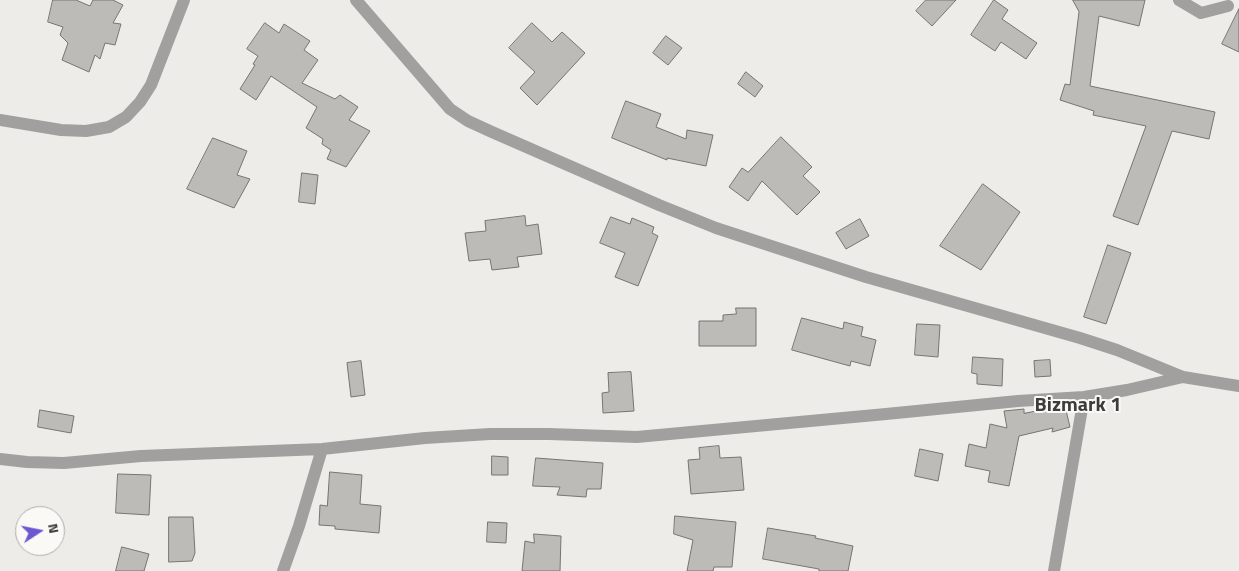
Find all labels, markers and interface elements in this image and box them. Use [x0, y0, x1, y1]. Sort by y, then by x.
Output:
district label: Bizmark 1 [1035, 394, 1121, 418]
north arrow [15, 506, 65, 556]
text: N [43, 521, 65, 535]

